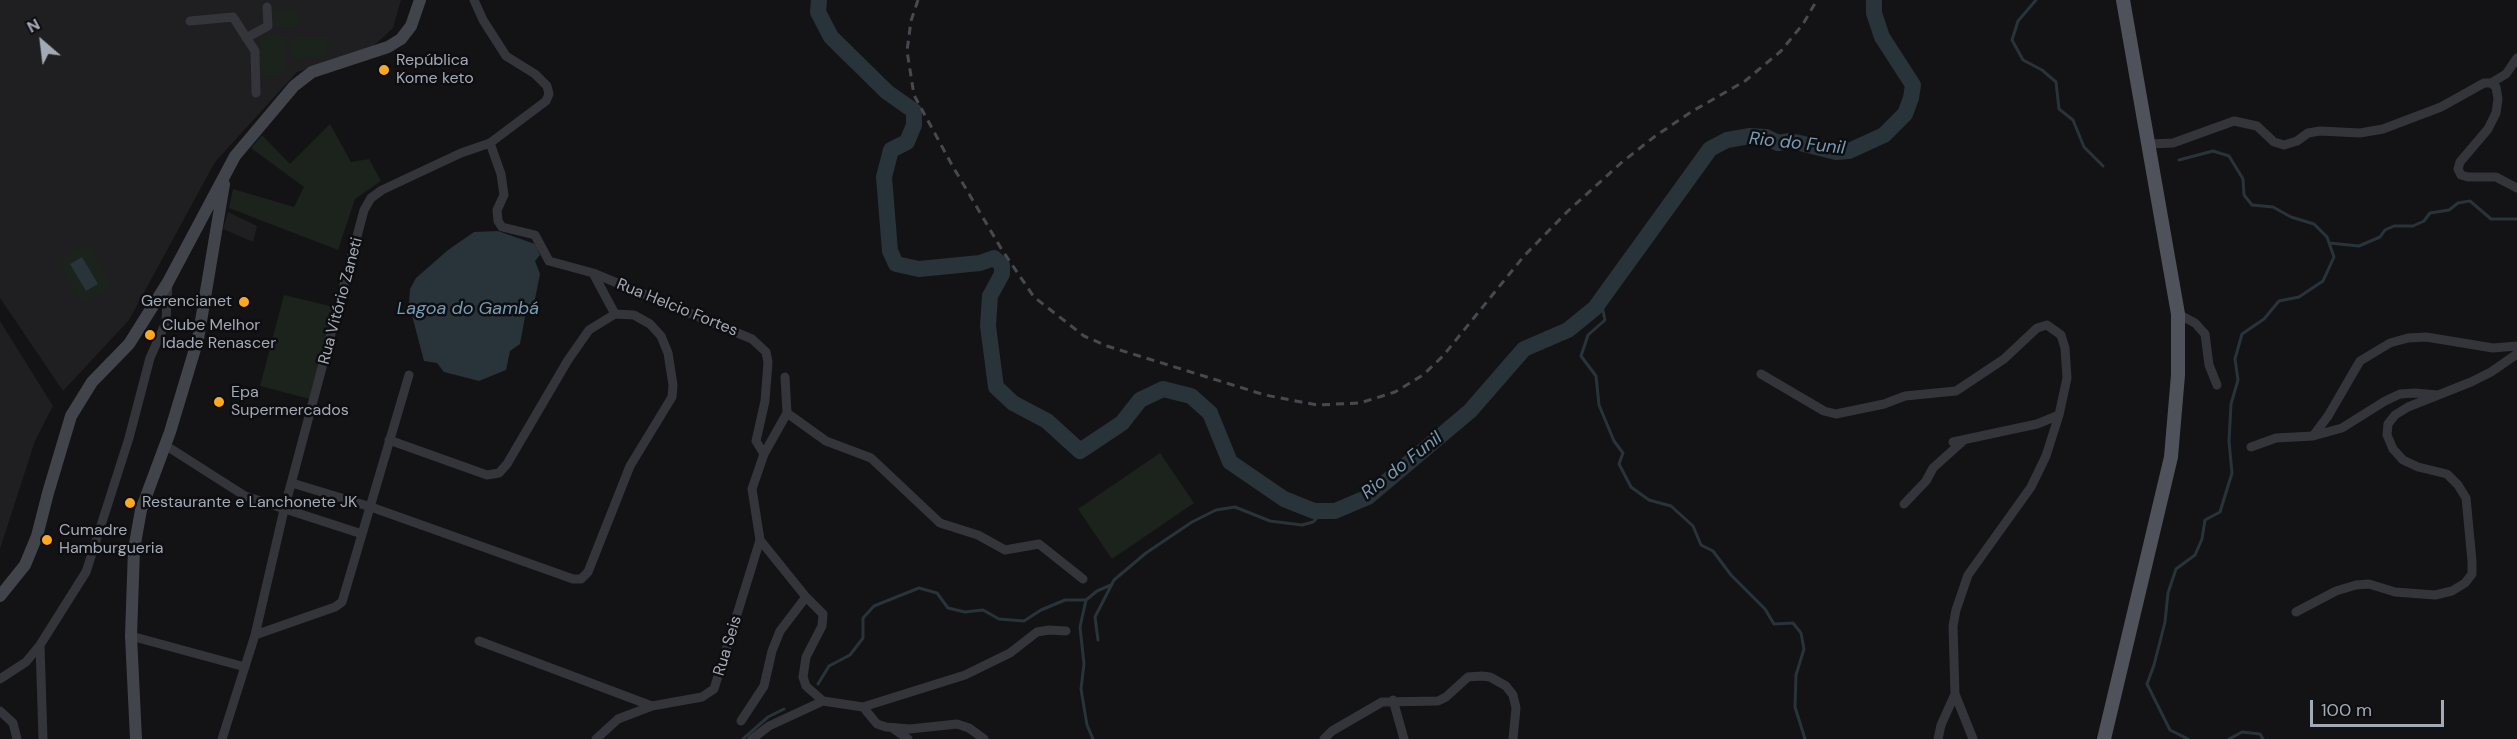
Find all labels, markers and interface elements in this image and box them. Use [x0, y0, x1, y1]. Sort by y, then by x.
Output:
north arrow [12, 12, 72, 72]
text: N [23, 14, 43, 38]
place label: República Kome keto [396, 51, 474, 89]
marker: República Kome keto [377, 63, 391, 77]
water label: Rio do Funil [1748, 128, 1846, 160]
street label: Rua Vitório Zaneti [315, 235, 367, 367]
street label: Rua Helcio Fortes [614, 275, 740, 341]
place label: Gerencianet [141, 292, 232, 312]
marker: Gerencianet [237, 295, 251, 309]
water label: Lagoa do Gambá [397, 298, 539, 320]
place label: Clube Melhor Idade Renascer [162, 316, 276, 354]
marker: Clube Melhor Idade Renascer [143, 328, 157, 342]
place label: Epa Supermercados [231, 383, 349, 421]
marker: Epa Supermercados [212, 395, 226, 409]
water label: Rio do Funil [1357, 428, 1447, 504]
place label: Restaurante e Lanchonete JK [142, 493, 357, 513]
marker: Restaurante e Lanchonete JK [123, 496, 137, 510]
place label: Cumadre Hamburgueria [59, 521, 163, 559]
marker: Cumadre Hamburgueria [40, 533, 54, 547]
street label: Rua Seis [710, 614, 746, 678]
scale bar [2313, 688, 2446, 726]
text: 100 m [2321, 698, 2372, 722]

